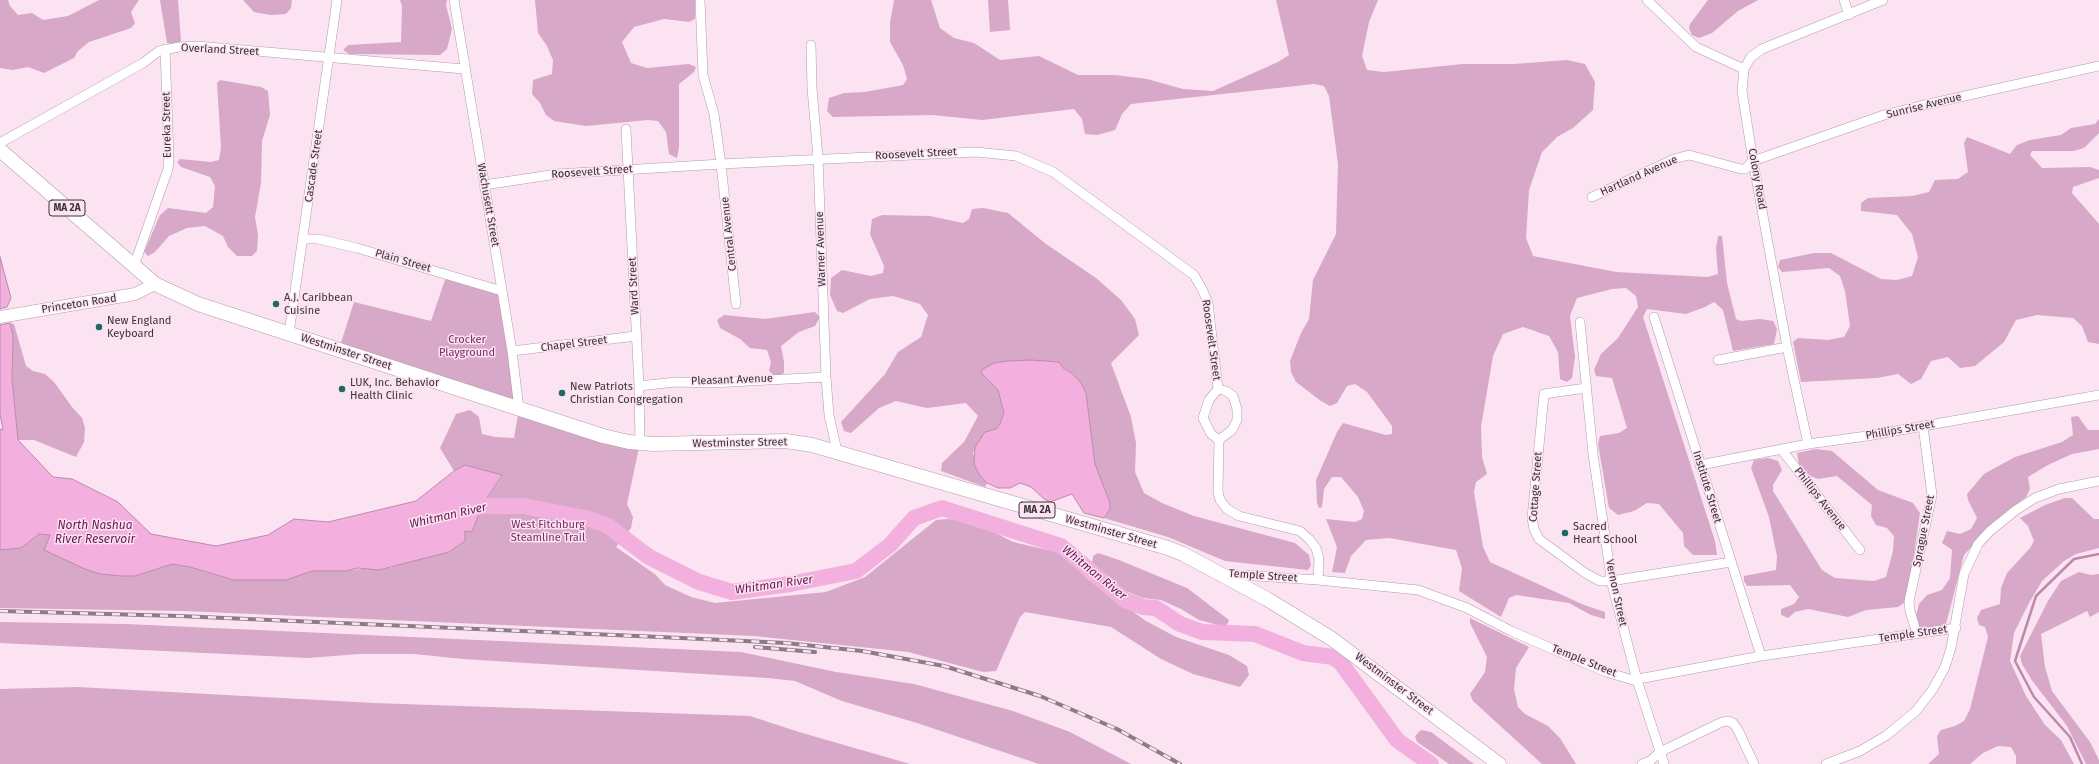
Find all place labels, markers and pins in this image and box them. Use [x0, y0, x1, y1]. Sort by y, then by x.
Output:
place label: A.J. Caribbean Cuisine [284, 291, 353, 317]
marker: A.J. Caribbean Cuisine [271, 299, 281, 309]
place label: New England Keyboard [107, 314, 171, 340]
marker: New England Keyboard [94, 322, 104, 332]
place label: LUK, Inc. Behavior Health Clinic [350, 376, 439, 402]
place label: New Patriots Christian Congregation [570, 380, 683, 406]
marker: LUK, Inc. Behavior Health Clinic [337, 384, 347, 394]
marker: New Patriots Christian Congregation [557, 388, 567, 398]
place label: Sacred Heart School [1573, 520, 1637, 546]
marker: Sacred Heart School [1560, 528, 1570, 538]

